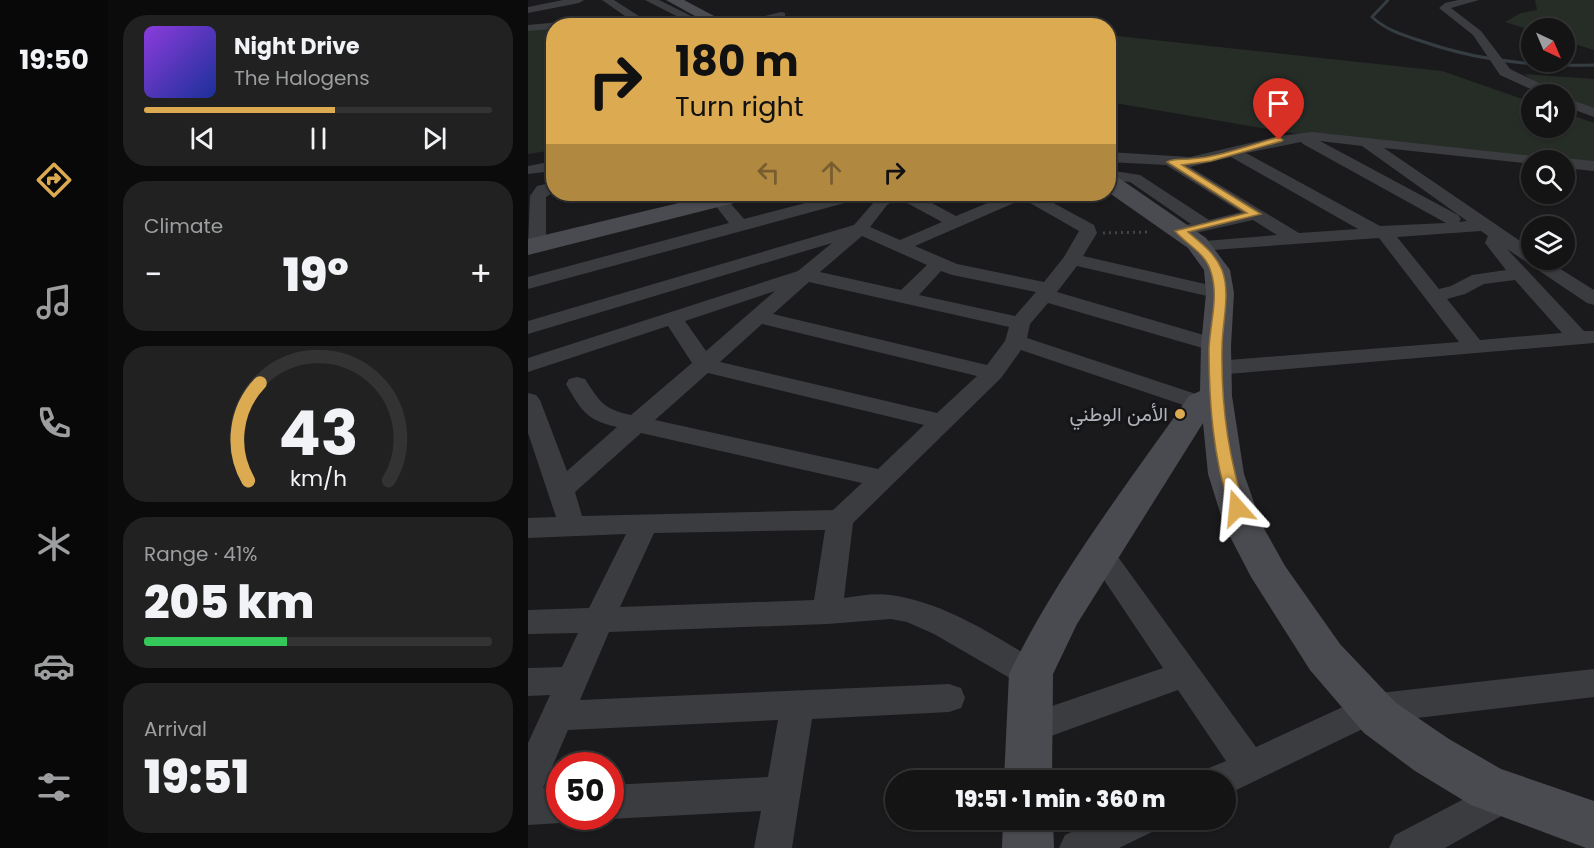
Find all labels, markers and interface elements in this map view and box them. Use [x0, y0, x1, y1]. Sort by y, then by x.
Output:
north arrow [1521, 18, 1575, 72]
map controls [1521, 18, 1575, 270]
text: Night Drive [234, 31, 360, 62]
text: 180 m [675, 32, 799, 91]
text: 19:50 [19, 41, 89, 78]
icon: right [576, 42, 654, 120]
text: The Halogens [234, 64, 370, 92]
pin [1253, 78, 1304, 140]
button: sound [1521, 84, 1575, 138]
icon: arrive [1262, 87, 1295, 120]
text: Turn right [675, 88, 804, 125]
icon: previous [186, 122, 219, 155]
icon: pause [302, 122, 335, 155]
icon: next [418, 122, 451, 155]
button: search [1521, 150, 1575, 204]
icon: left [752, 156, 785, 189]
icon: ahead [815, 156, 848, 189]
icon: right [878, 156, 911, 189]
icon: directions [33, 159, 75, 201]
text: Climate [144, 212, 223, 240]
button: layers [1521, 216, 1575, 270]
text: 19° [283, 244, 349, 307]
text: − [144, 251, 162, 298]
text: + [469, 251, 492, 298]
icon: music [33, 281, 75, 323]
text: 43 [278, 389, 358, 477]
place label: الأمن الوطني [1070, 400, 1168, 431]
icon: phone [33, 402, 75, 444]
marker: الأمن الوطني [1173, 407, 1187, 421]
text: km/h [289, 463, 347, 494]
position arrow [1205, 476, 1269, 540]
icon: climate [33, 523, 75, 565]
text: Range · 41% [144, 540, 257, 568]
text: 205 km [144, 571, 314, 634]
icon: car [33, 645, 75, 687]
text: Arrival [144, 715, 207, 743]
text: 19:51 [144, 746, 249, 809]
speed limit sign: 50 [546, 752, 624, 830]
icon: filters [33, 766, 75, 808]
text: 19:51 · 1 min · 360 m [955, 784, 1166, 815]

